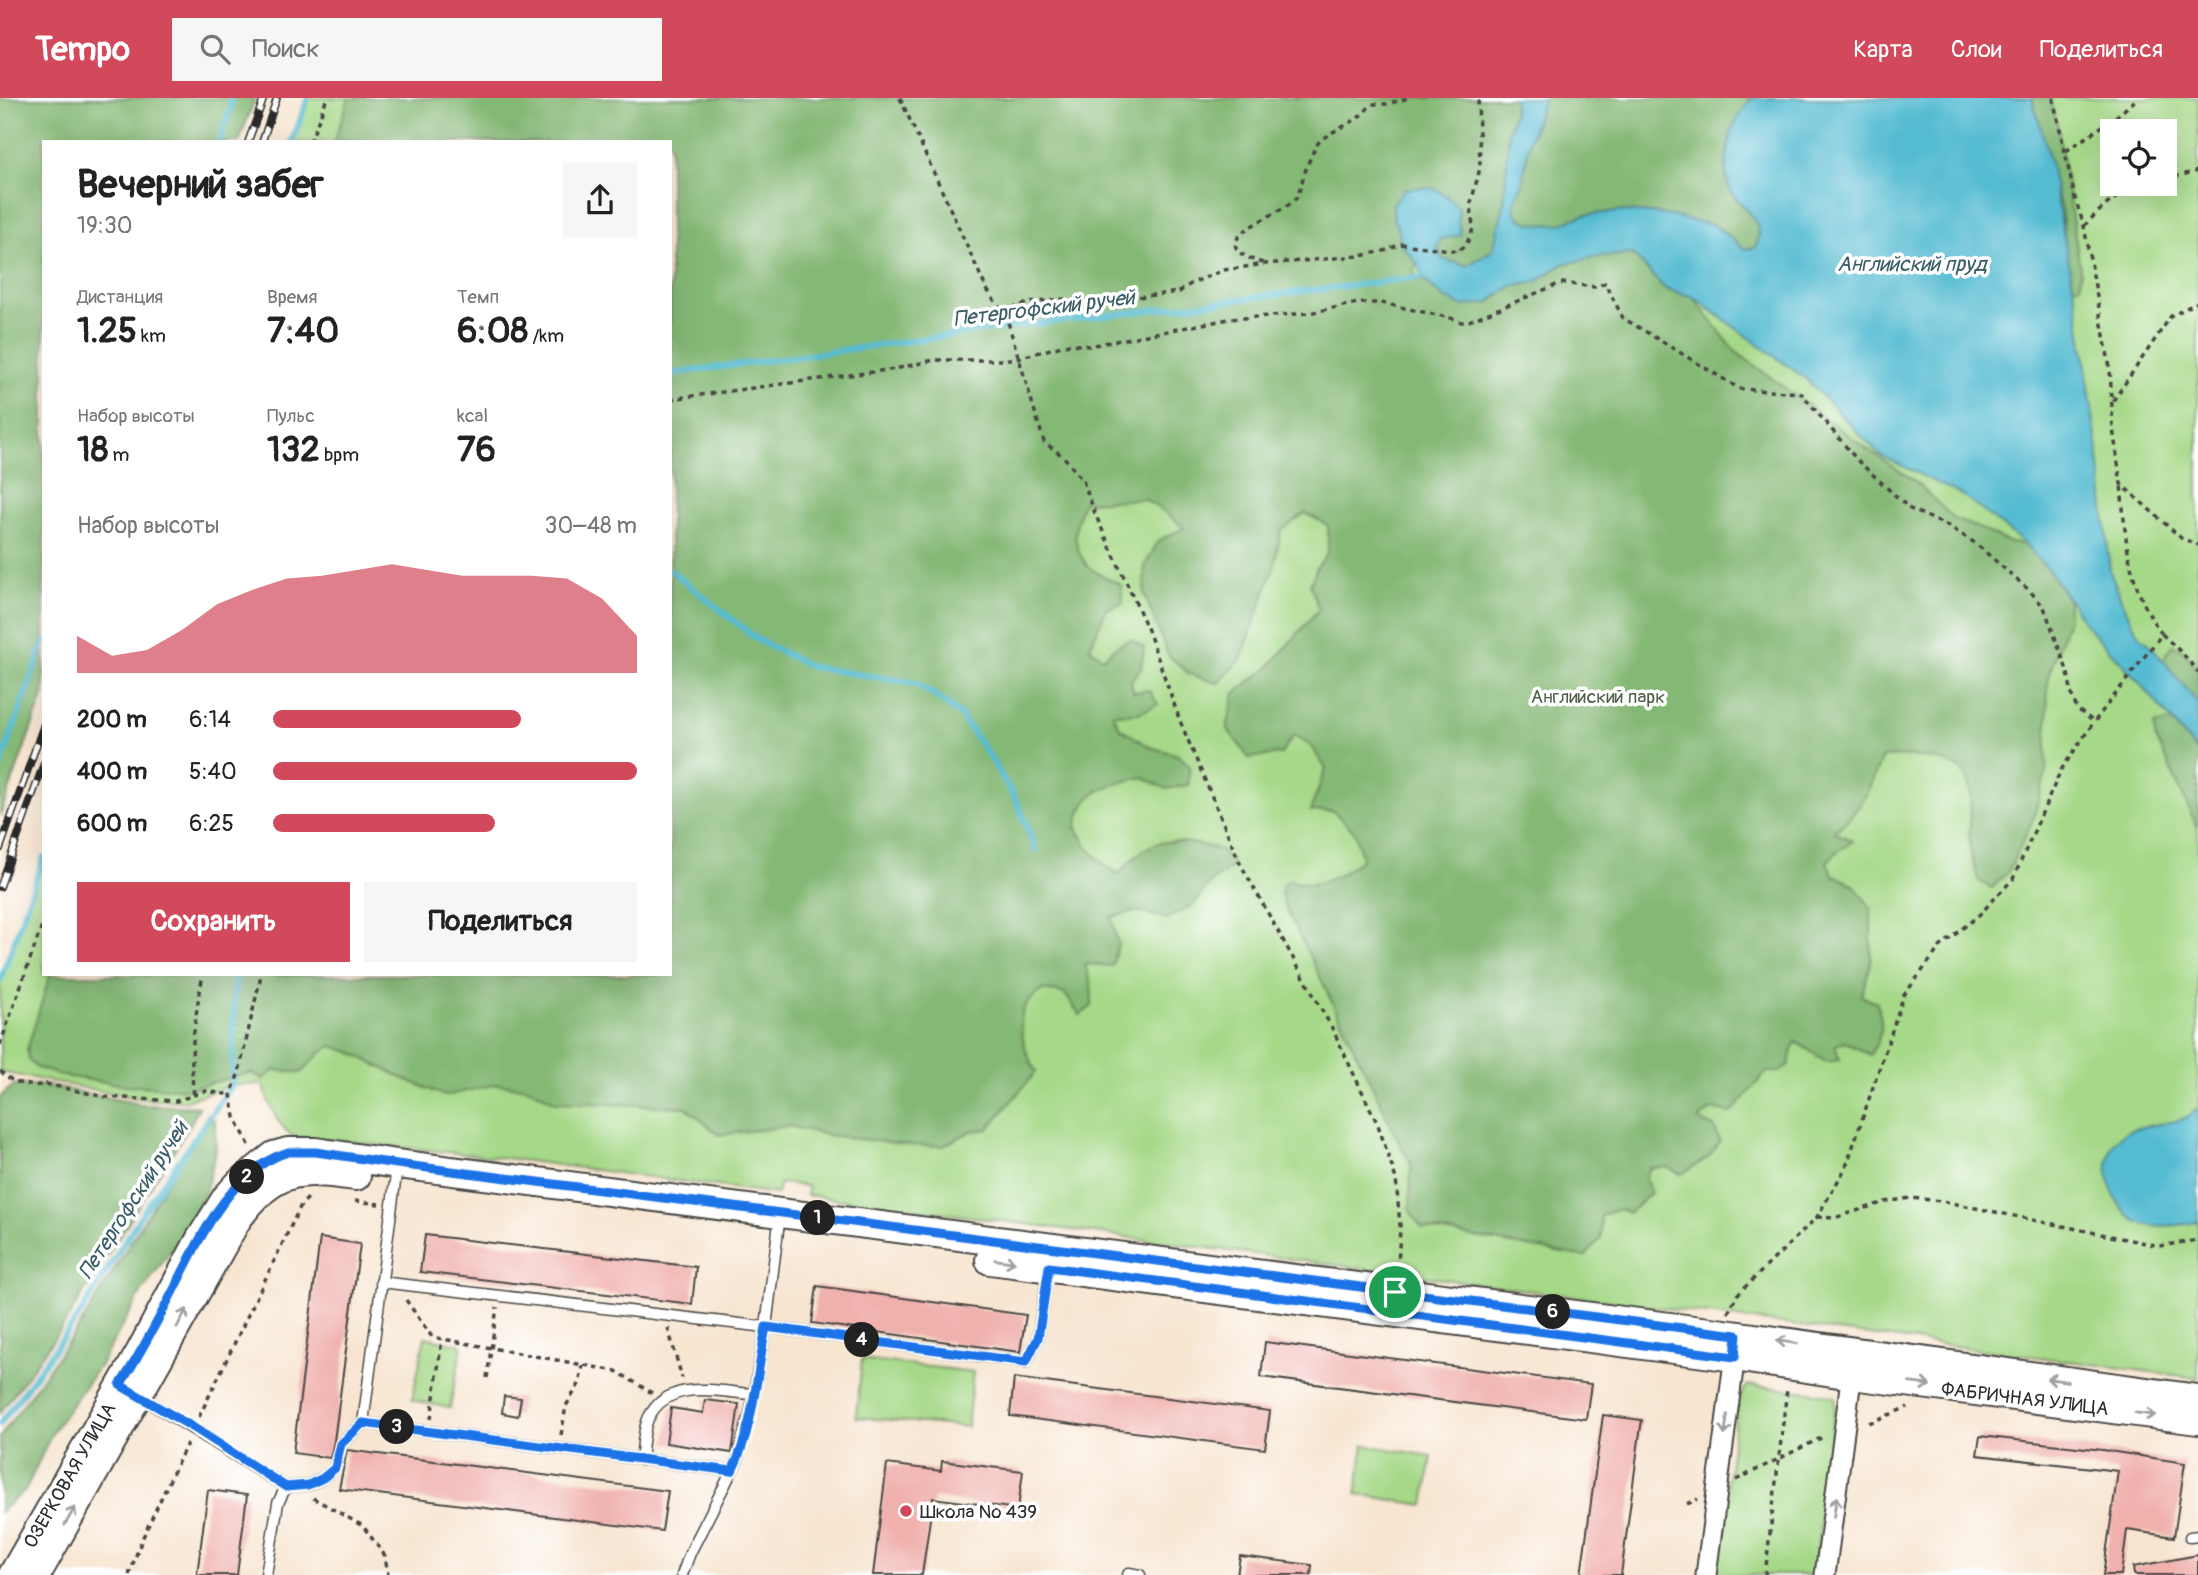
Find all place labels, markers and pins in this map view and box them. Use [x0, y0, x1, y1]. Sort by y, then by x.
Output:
pin: 2 [230, 1160, 264, 1194]
pin: 1 [800, 1200, 836, 1236]
pin [1365, 1262, 1425, 1322]
pin: 6 [1536, 1294, 1570, 1330]
pin: 4 [844, 1322, 880, 1358]
pin: 3 [380, 1410, 414, 1444]
place label: Школа № 439 [920, 1500, 1037, 1524]
marker: Школа № 439 [898, 1503, 914, 1519]

